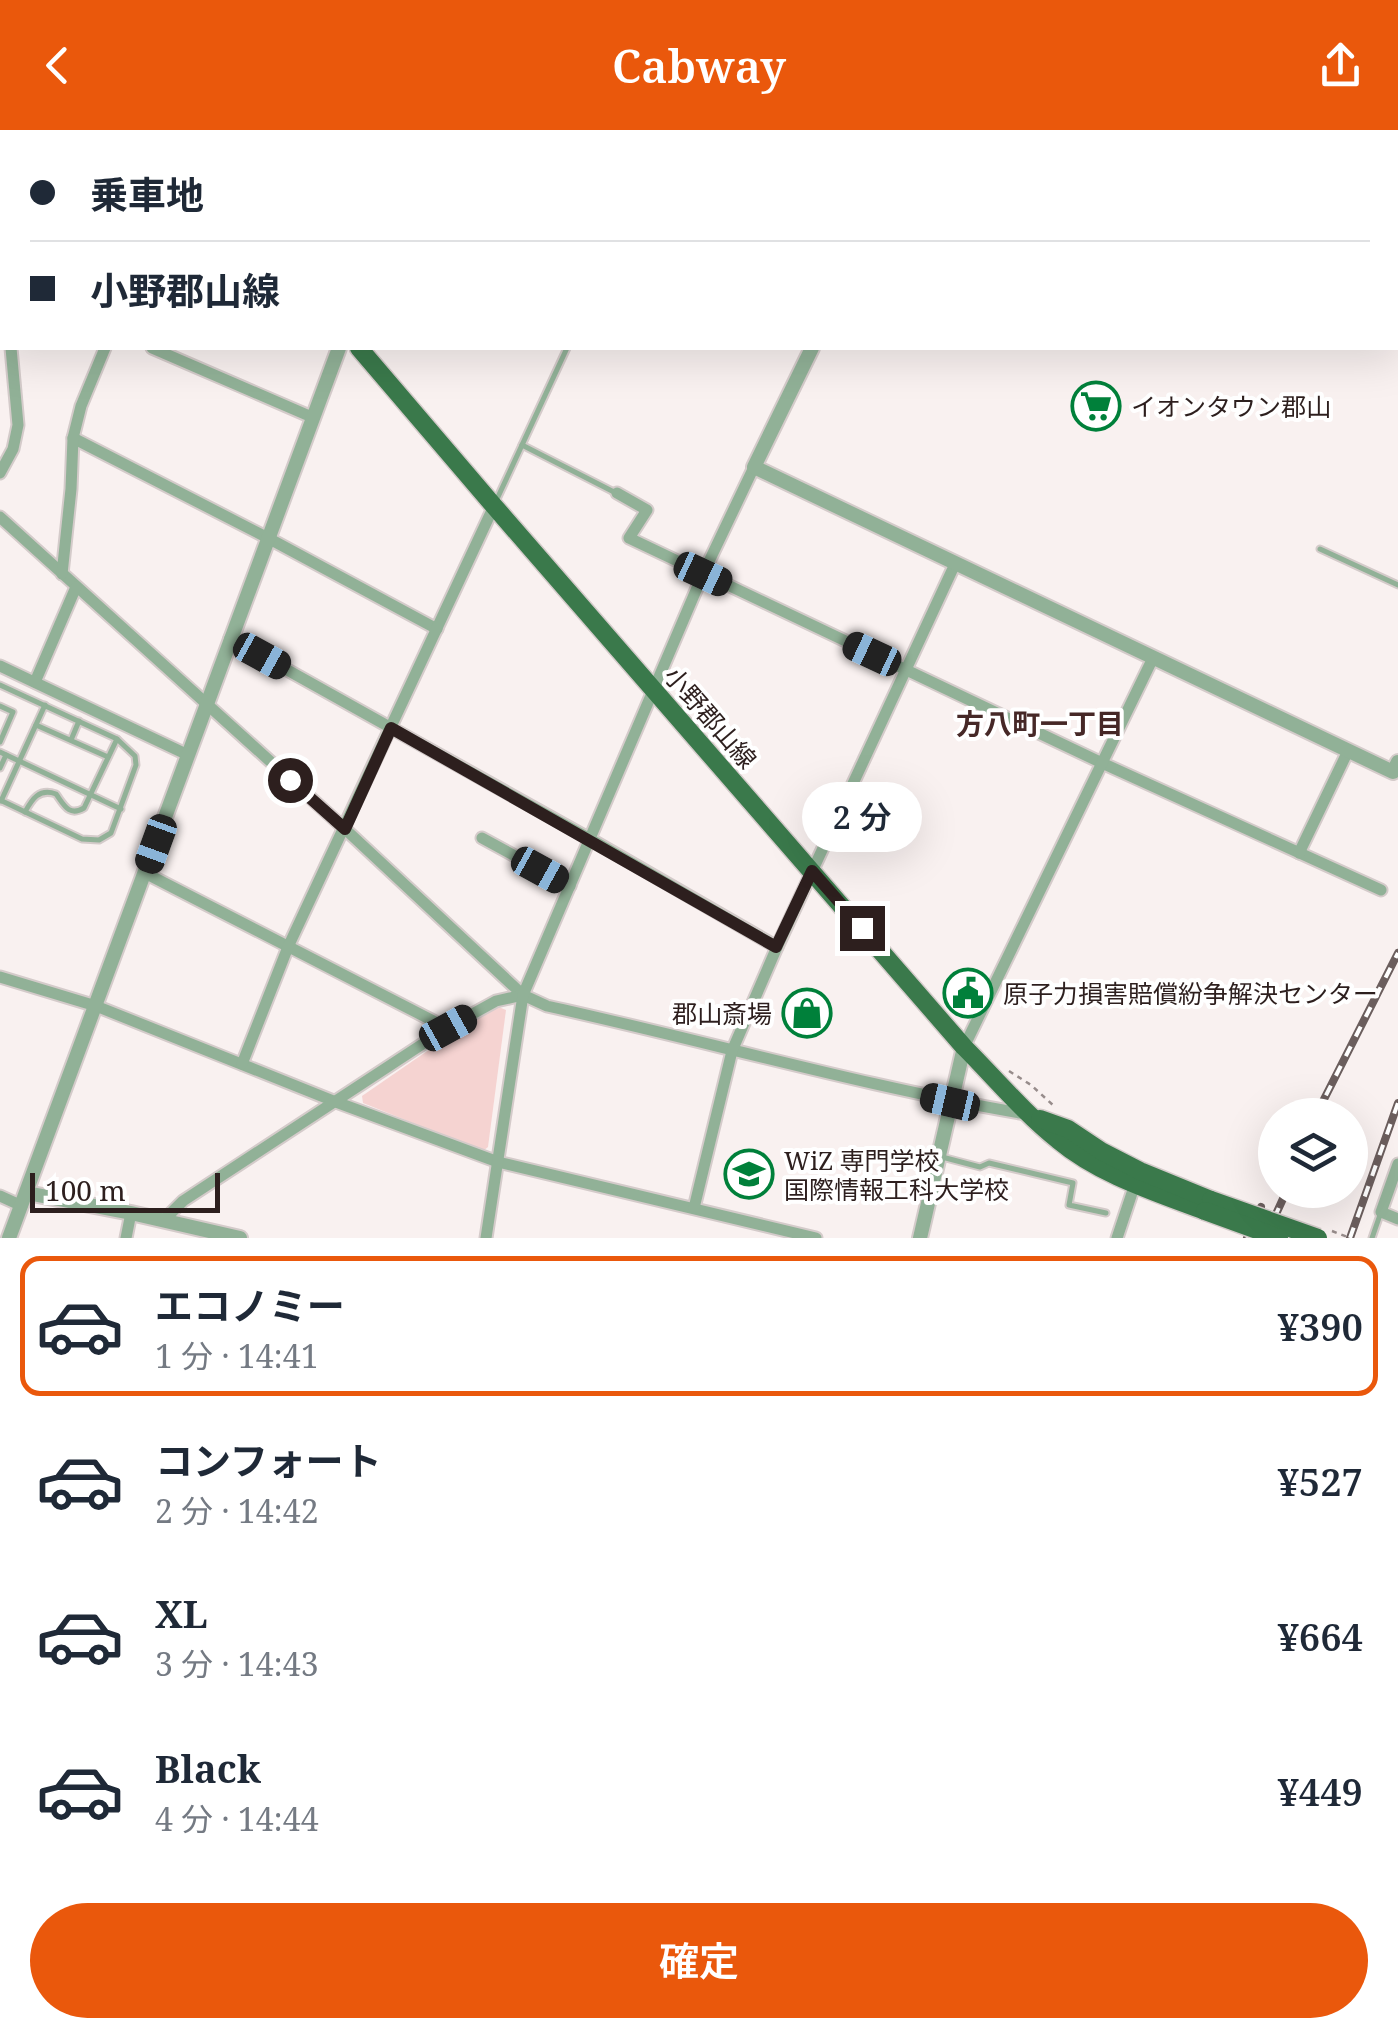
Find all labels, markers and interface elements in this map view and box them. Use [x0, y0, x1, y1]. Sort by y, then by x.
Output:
text: Cabway [612, 35, 786, 96]
icon: back [30, 38, 85, 93]
icon: share [1313, 38, 1368, 93]
text: 乗車地 [90, 168, 204, 220]
text: 小野郡山線 [90, 264, 280, 316]
supermarket icon: イオンタウン郡山 [1070, 380, 1122, 432]
place label: イオンタウン郡山 [1131, 389, 1331, 423]
car [669, 548, 737, 600]
car [228, 628, 296, 684]
car [838, 628, 906, 680]
street label: 小野郡山線 [657, 659, 765, 775]
district label: 方八町一丁目 [956, 704, 1124, 742]
route start [268, 758, 313, 803]
callout: 2 分 [802, 783, 922, 853]
text: 2 分 [833, 795, 891, 838]
car [132, 811, 180, 877]
car [506, 842, 574, 898]
route end [840, 906, 885, 951]
public building icon: 原子力損害賠償紛争解決センター [942, 967, 994, 1019]
place label: 原子力損害賠償紛争解決センター [1003, 976, 1378, 1010]
shop icon: 郡山斎場 [781, 987, 833, 1039]
place label: 郡山斎場 [672, 996, 772, 1030]
car [414, 1000, 482, 1056]
car [917, 1081, 983, 1123]
map controls [1258, 1098, 1368, 1208]
button: layers [1258, 1098, 1368, 1208]
place label: WiZ 専門学校 国際情報工科大学校 [784, 1143, 1009, 1206]
school or university icon: WiZ 専門学校 国際情報工科大学校 [723, 1148, 775, 1200]
scale bar [30, 1168, 220, 1212]
text: 100 m [45, 1171, 126, 1209]
text: エコノミー [155, 1279, 345, 1331]
icon: car [35, 1281, 125, 1371]
text: ¥390 [1277, 1300, 1363, 1352]
text: 1 分 · 14:41 [155, 1334, 319, 1377]
text: コンフォート [155, 1434, 382, 1486]
icon: car [35, 1436, 125, 1526]
text: ¥527 [1277, 1455, 1363, 1507]
text: 2 分 · 14:42 [155, 1489, 319, 1532]
text: XL [155, 1587, 208, 1639]
icon: car [35, 1591, 125, 1681]
text: ¥664 [1277, 1610, 1363, 1662]
text: 3 分 · 14:43 [155, 1642, 319, 1685]
text: Black [155, 1742, 261, 1794]
icon: car [35, 1746, 125, 1836]
text: ¥449 [1277, 1765, 1363, 1817]
text: 4 分 · 14:44 [155, 1797, 319, 1840]
button: 確定 [30, 1903, 1368, 2018]

